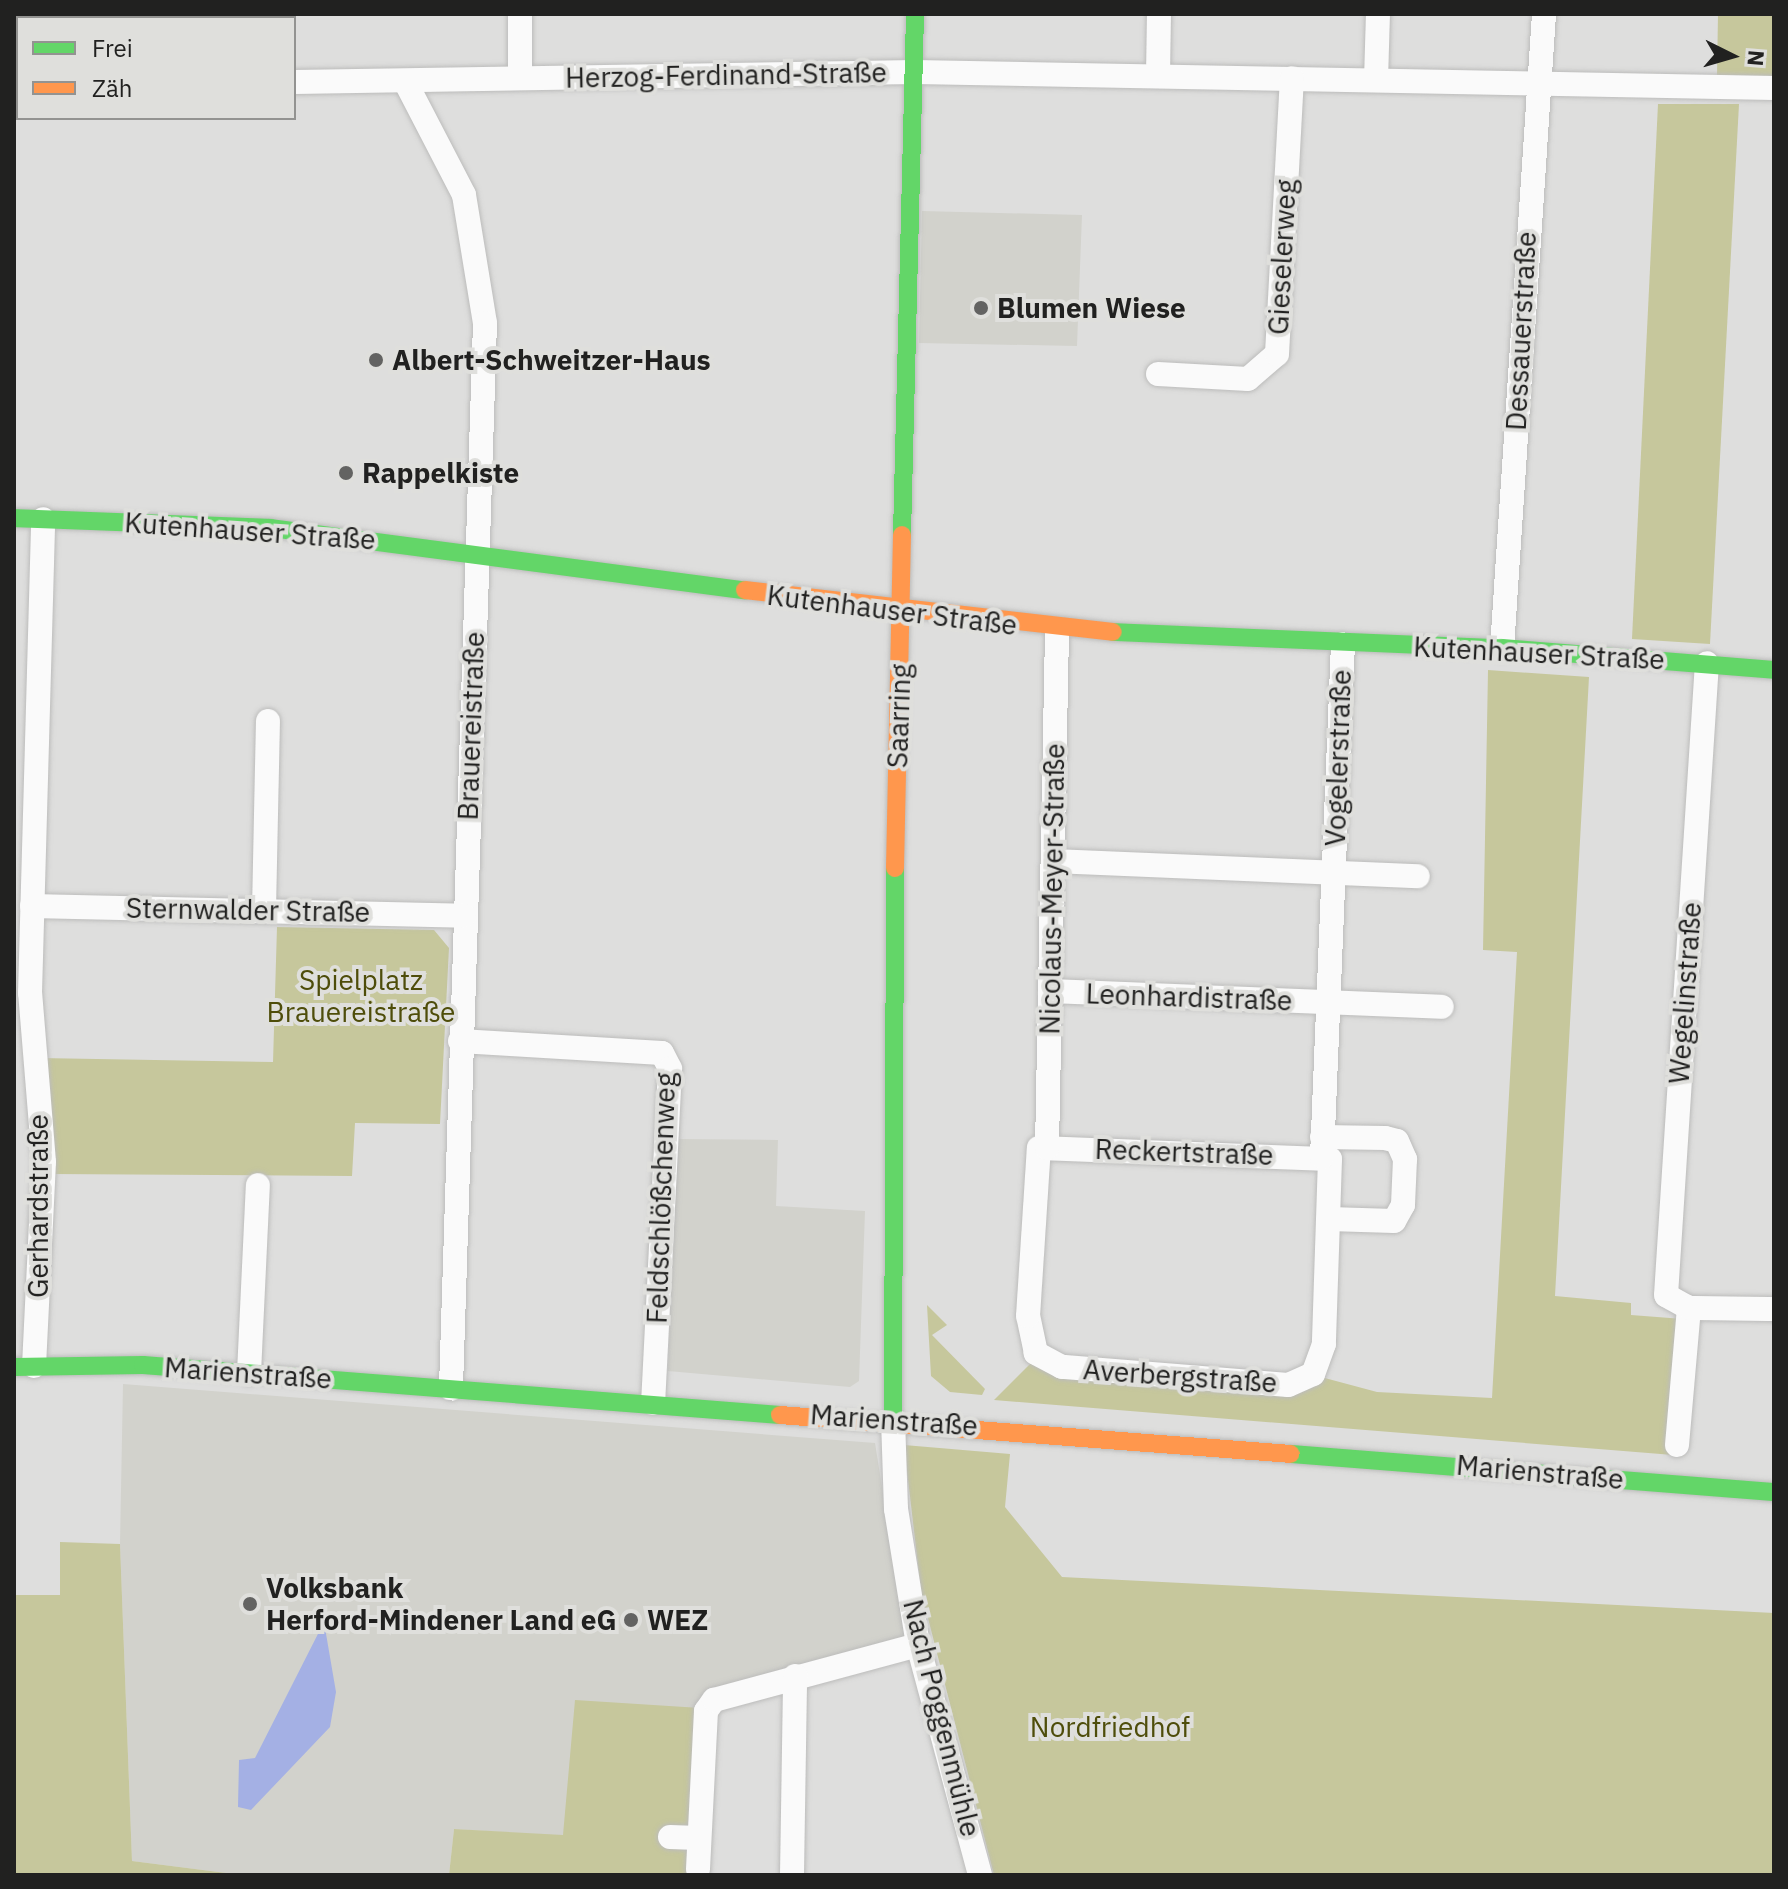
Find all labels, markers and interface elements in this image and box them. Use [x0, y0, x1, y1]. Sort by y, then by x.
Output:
legend [16, 16, 296, 120]
north arrow [1692, 16, 1772, 96]
text: Frei [92, 32, 133, 64]
text: N [1741, 49, 1772, 67]
street label: Herzog-Ferdinand-Straße [565, 55, 887, 95]
text: Zäh [92, 72, 132, 104]
street label: Gieselerweg [1261, 178, 1303, 336]
street label: Dessauerstraße [1499, 231, 1543, 431]
place label: Blumen Wiese [997, 291, 1186, 325]
marker: Blumen Wiese [972, 299, 990, 317]
place label: Albert-Schweitzer-Haus [392, 343, 711, 377]
marker: Albert-Schweitzer-Haus [367, 351, 385, 369]
place label: Rappelkiste [362, 456, 519, 490]
marker: Rappelkiste [337, 464, 355, 482]
street label: Kutenhauser Straße [123, 505, 377, 557]
street label: Kutenhauser Straße [765, 578, 1019, 642]
street label: Kutenhauser Straße [1413, 630, 1665, 676]
street label: Brauereistraße [451, 631, 491, 821]
street label: Saarring [880, 663, 918, 769]
street label: Vogelerstraße [1318, 669, 1358, 847]
street label: Nicolaus-Meyer-Straße [1033, 743, 1071, 1035]
street label: Sternwalder Straße [126, 891, 370, 929]
street label: Wegelinstraße [1662, 901, 1708, 1085]
park label: Spielplatz Brauereistraße [267, 963, 455, 1029]
street label: Leonhardistraße [1085, 977, 1293, 1017]
street label: Feldschlößchenweg [640, 1072, 682, 1324]
street label: Gerhardstraße [21, 1114, 55, 1298]
street label: Reckertstraße [1094, 1132, 1274, 1172]
street label: Marienstraße [163, 1350, 333, 1396]
street label: Averbergstraße [1082, 1352, 1278, 1400]
street label: Marienstraße [809, 1397, 979, 1443]
street label: Marienstraße [1455, 1448, 1625, 1496]
place label: Volksbank Herford-Mindener Land eG [266, 1571, 617, 1637]
marker: Volksbank Herford-Mindener Land eG [241, 1595, 259, 1613]
street label: Nach Poggenmühle [896, 1596, 988, 1840]
place label: WEZ [647, 1603, 708, 1637]
marker: WEZ [622, 1611, 640, 1629]
park label: Nordfriedhof [1030, 1710, 1190, 1744]

